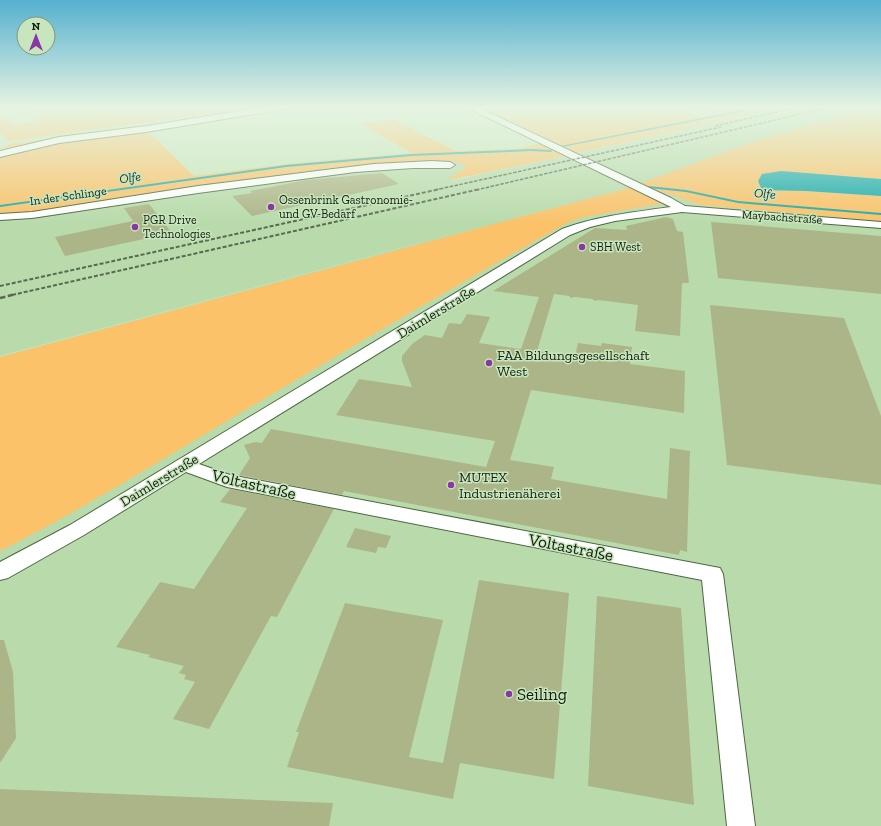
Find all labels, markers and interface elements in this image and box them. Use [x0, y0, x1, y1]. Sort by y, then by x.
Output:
north arrow [16, 16, 56, 56]
text: N [32, 20, 41, 33]
water label: Olfe [118, 169, 142, 186]
street label: In der Schlinge [29, 184, 108, 208]
water label: Olfe [753, 185, 777, 202]
place label: Ossenbrink Gastronomie- und GV-Bedarf [279, 193, 413, 221]
marker: Ossenbrink Gastronomie- und GV-Bedarf [266, 202, 276, 212]
street label: Maybachstraße [741, 207, 823, 227]
place label: PGR Drive Technologies [143, 213, 211, 241]
marker: PGR Drive Technologies [130, 222, 140, 232]
place label: SBH West [590, 240, 642, 254]
marker: SBH West [577, 242, 587, 252]
street label: Daimlerstraße [394, 282, 479, 342]
place label: FAA Bildungsgesellschaft West [497, 347, 651, 380]
marker: FAA Bildungsgesellschaft West [484, 358, 494, 368]
street label: Daimlerstraße [117, 450, 202, 510]
street label: Voltastraße [209, 464, 298, 503]
place label: MUTEX Industrienäherei [459, 469, 560, 502]
marker: MUTEX Industrienäherei [446, 480, 456, 490]
street label: Voltastraße [526, 529, 615, 565]
place label: Seiling [517, 684, 568, 704]
marker: Seiling [504, 689, 514, 699]

